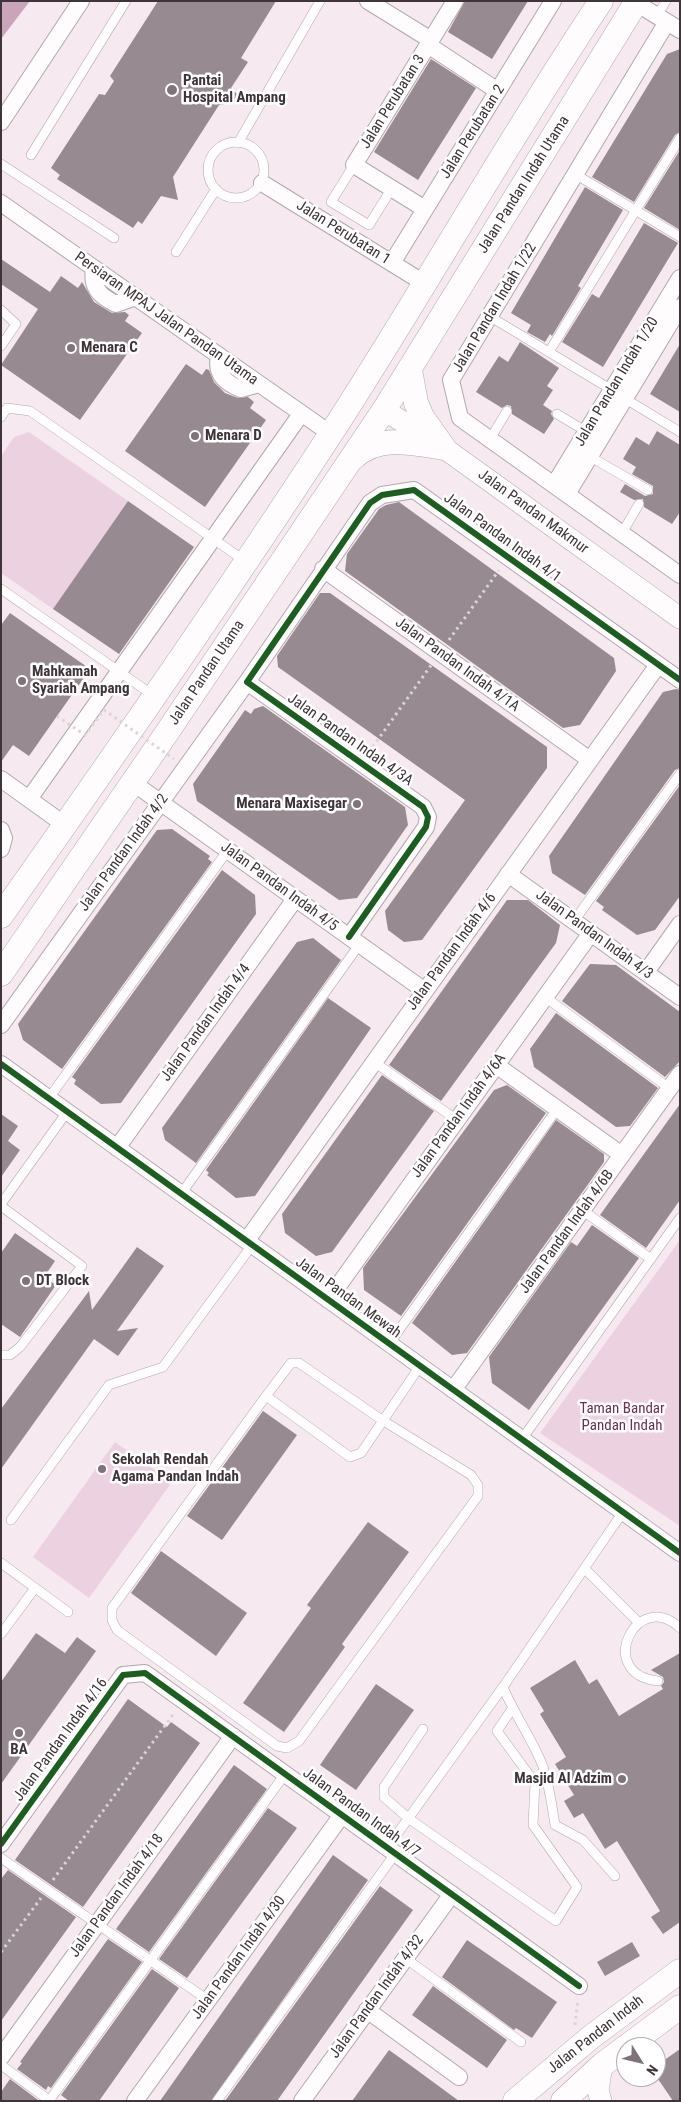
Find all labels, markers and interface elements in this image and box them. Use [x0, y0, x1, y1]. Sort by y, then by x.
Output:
street label: Jalan Perubatan 3 [357, 52, 429, 152]
place label: Pantai Hospital Ampang [183, 72, 286, 107]
street label: Jalan Perubatan 2 [437, 82, 509, 182]
marker: Pantai Hospital Ampang [165, 83, 179, 97]
street label: Jalan Pandan Indah Utama [474, 113, 574, 257]
street label: Jalan Perubatan 1 [293, 197, 393, 269]
street label: Jalan Pandan Indah 1/22 [449, 240, 541, 376]
street label: Persiaran MPAJ Jalan Pandan Utama [71, 249, 261, 389]
street label: Jalan Pandan Indah 1/20 [571, 314, 663, 450]
place label: Menara C [81, 339, 138, 357]
marker: Menara C [65, 342, 77, 354]
place label: Menara D [205, 427, 262, 445]
marker: Menara D [189, 430, 201, 442]
street label: Jalan Pandan Makmur [474, 466, 592, 558]
street label: Jalan Pandan Indah 4/1 [440, 489, 564, 587]
street label: Jalan Pandan Indah 4/1A [391, 614, 523, 716]
street label: Jalan Pandan Utama [165, 617, 249, 729]
place label: Mahkamah Syariah Ampang [32, 663, 130, 698]
marker: Mahkamah Syariah Ampang [16, 675, 28, 687]
street label: Jalan Pandan Indah 4/3A [284, 690, 416, 790]
street label: Jalan Pandan Indah 4/2 [75, 791, 173, 915]
place label: Menara Maxisegar [236, 795, 347, 813]
marker: Menara Maxisegar [351, 798, 363, 810]
street label: Jalan Pandan Indah 4/5 [217, 838, 341, 936]
street label: Jalan Pandan Indah 4/3 [532, 886, 656, 984]
street label: Jalan Pandan Indah 4/6 [403, 890, 501, 1014]
street label: Jalan Pandan Indah 4/4 [157, 961, 255, 1085]
street label: Jalan Pandan Indah 4/6A [408, 1050, 510, 1182]
street label: Jalan Pandan Indah 4/6B [516, 1167, 618, 1297]
street label: Jalan Pandan Mewah [292, 1254, 404, 1342]
place label: DT Block [36, 1272, 89, 1290]
marker: DT Block [20, 1275, 32, 1287]
park label: Taman Bandar Pandan Indah [579, 1400, 665, 1435]
place label: Sekolah Rendah Agama Pandan Indah [112, 1451, 239, 1486]
marker: Sekolah Rendah Agama Pandan Indah [96, 1463, 108, 1475]
street label: Jalan Pandan Indah 4/16 [10, 1675, 112, 1805]
marker: BA [13, 1727, 25, 1739]
place label: BA [10, 1741, 28, 1759]
street label: Jalan Pandan Indah 4/7 [299, 1764, 423, 1862]
place label: Masjid Al Adzim [514, 1770, 612, 1788]
marker: Masjid Al Adzim [616, 1773, 628, 1785]
street label: Jalan Pandan Indah 4/18 [66, 1831, 168, 1961]
street label: Jalan Pandan Indah 4/30 [188, 1893, 290, 2023]
street label: Jalan Pandan Indah 4/32 [326, 1932, 428, 2062]
street label: Jalan Pandan Indah [544, 1992, 648, 2078]
north arrow [616, 2037, 666, 2087]
text: N [643, 2062, 661, 2078]

